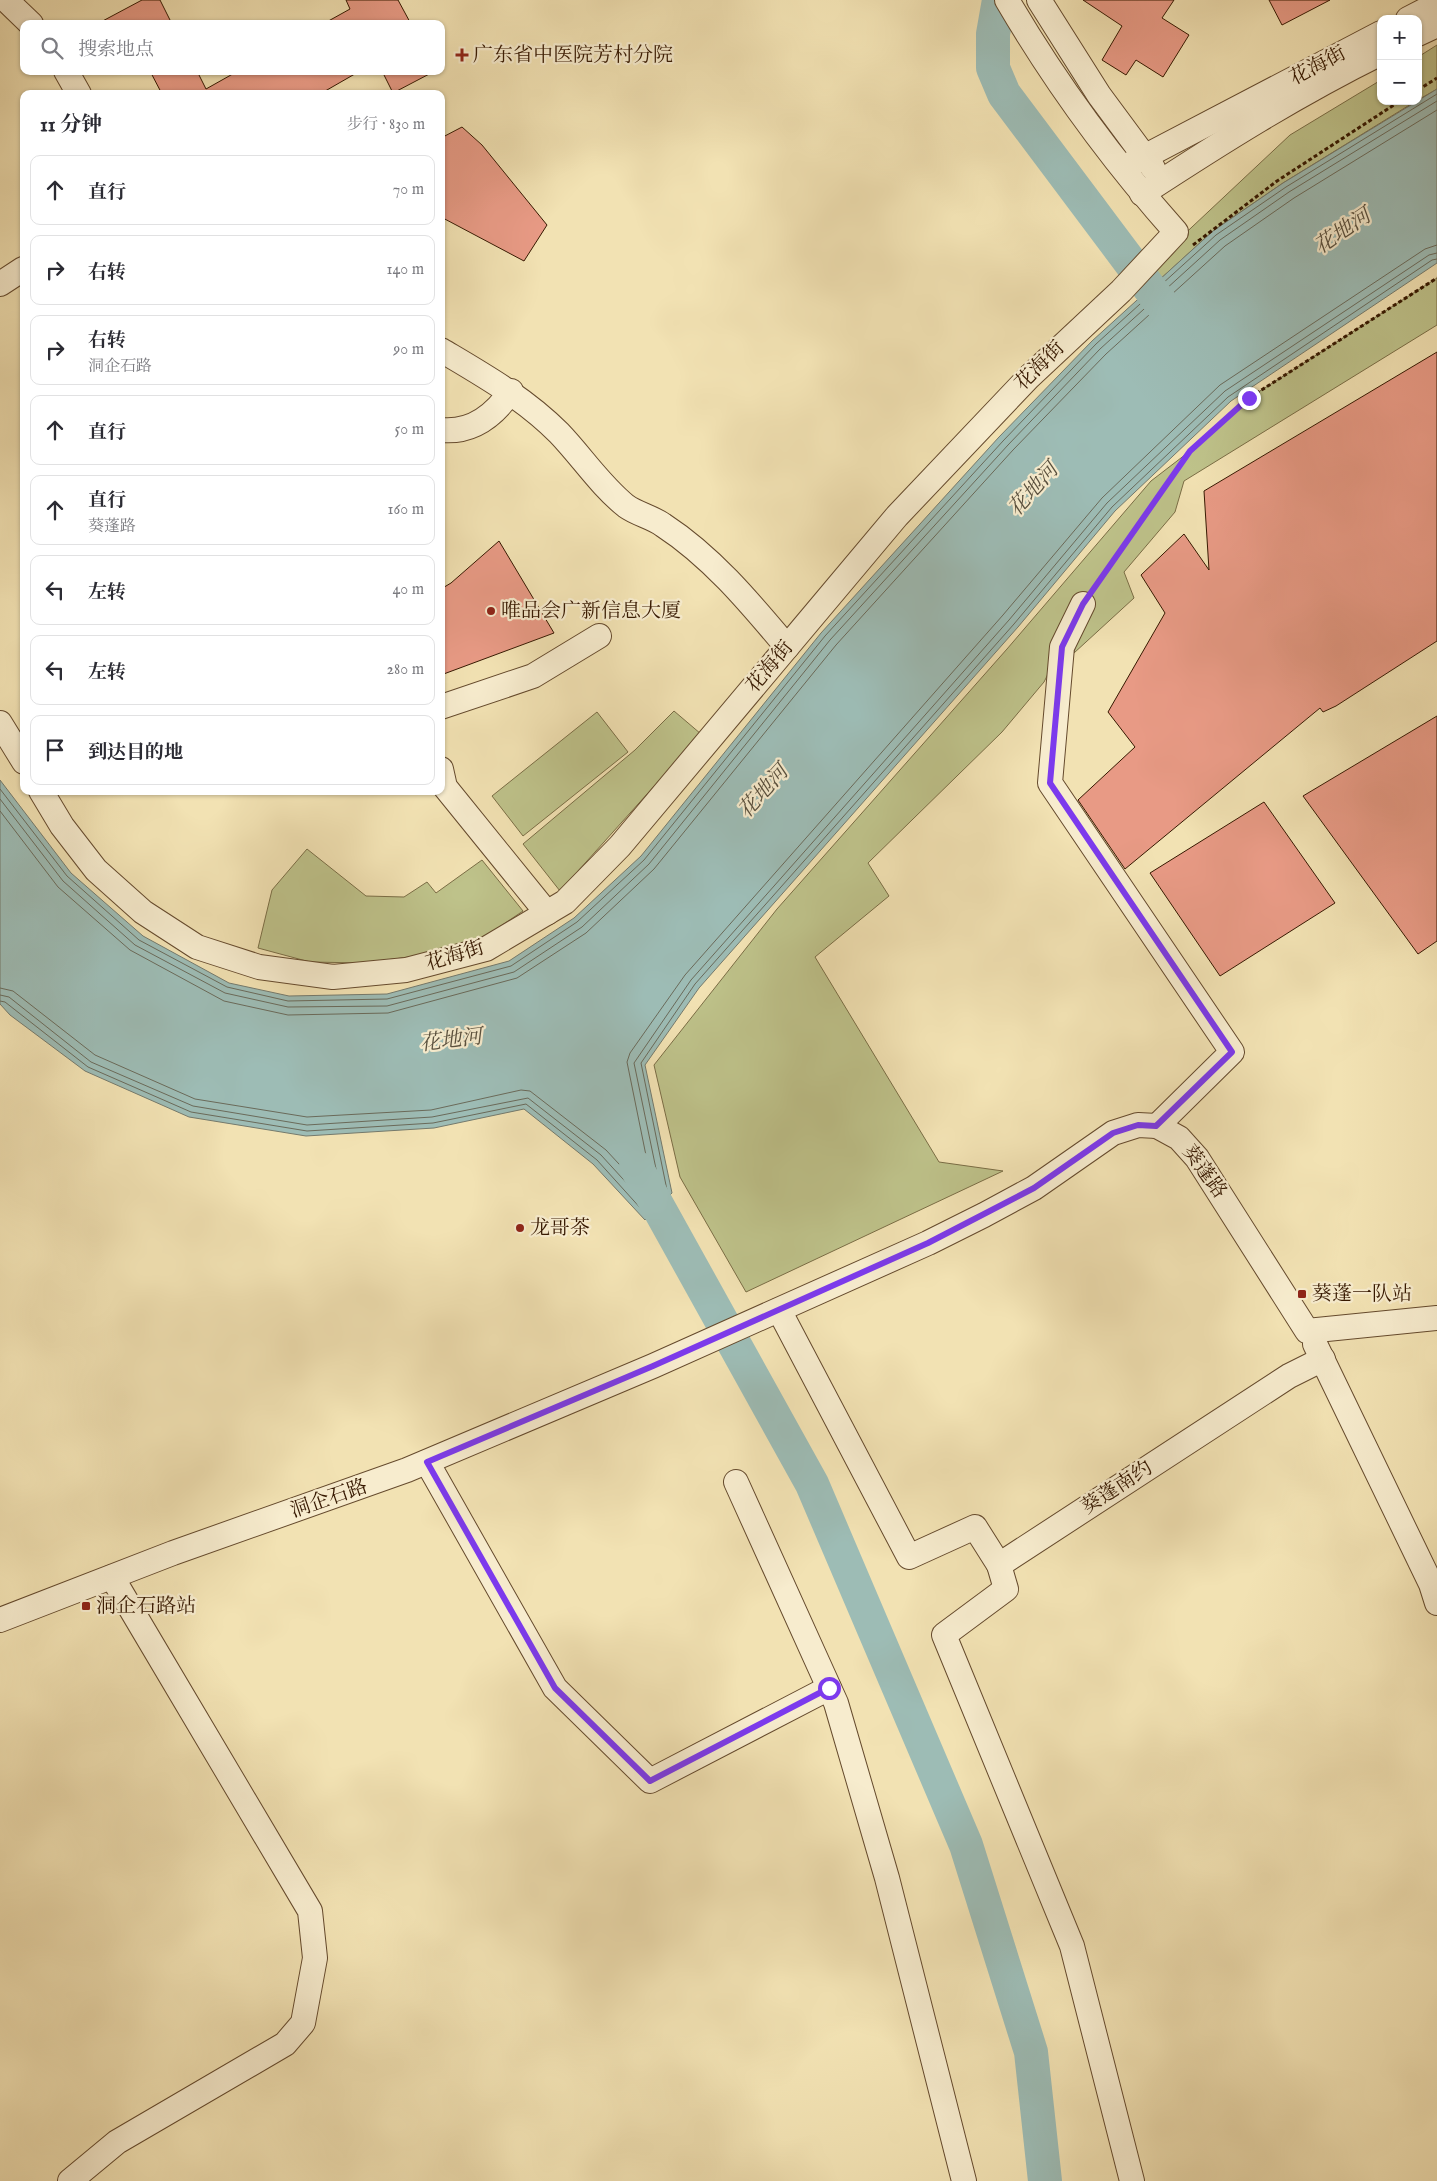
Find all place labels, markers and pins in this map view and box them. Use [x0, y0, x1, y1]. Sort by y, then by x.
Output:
place label: 广东省中医院芳村分院 [473, 43, 673, 68]
marker: 广东省中医院芳村分院 [455, 48, 469, 62]
place label: 唯品会广新信息大厦 [501, 599, 681, 624]
marker: 唯品会广新信息大厦 [485, 605, 497, 617]
place label: 龙哥茶 [530, 1216, 590, 1241]
marker: 龙哥茶 [514, 1222, 526, 1234]
place label: 葵蓬一队站 [1312, 1282, 1412, 1307]
marker: 葵蓬一队站 [1296, 1288, 1308, 1300]
place label: 洞企石路站 [96, 1594, 196, 1619]
marker: 洞企石路站 [80, 1600, 92, 1612]

